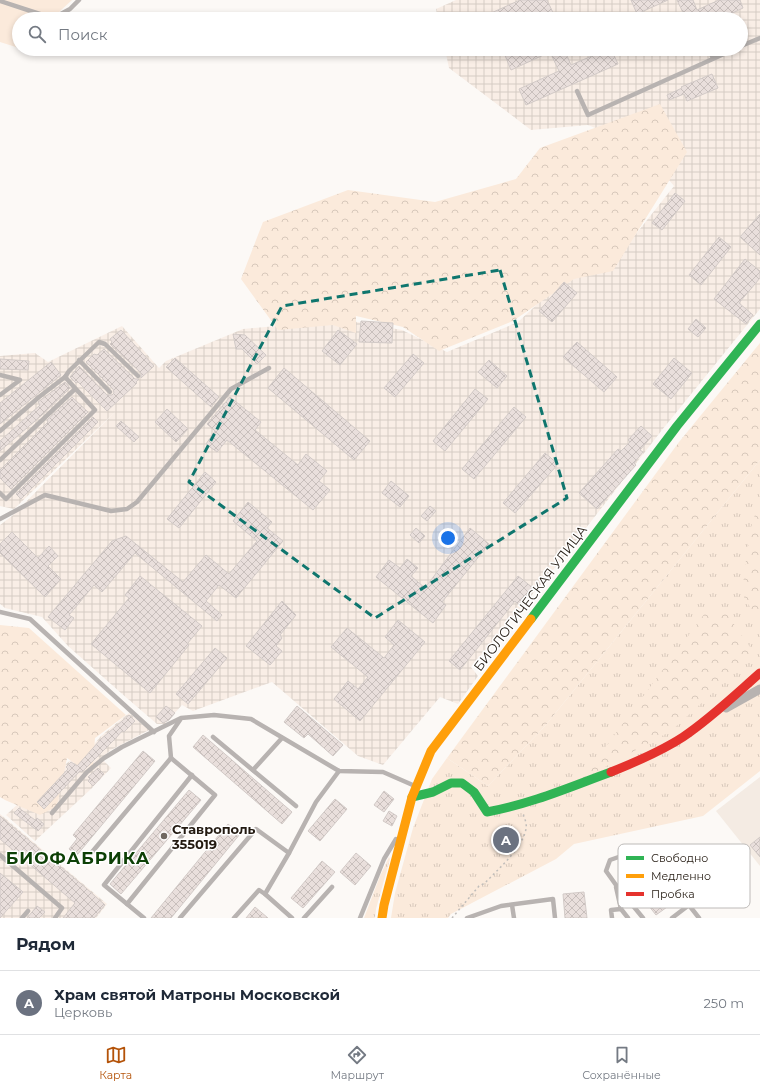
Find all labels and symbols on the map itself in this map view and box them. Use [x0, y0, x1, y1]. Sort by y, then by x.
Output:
street label: БИОЛОГИЧЕСКАЯ УЛИЦА [470, 522, 590, 674]
your location [438, 528, 458, 548]
place label: Ставрополь 355019 [171, 821, 256, 852]
pin: A [493, 825, 519, 855]
marker: Ставрополь 355019 [159, 831, 169, 841]
legend [618, 844, 750, 908]
district label: БИОФАБРИКА [6, 848, 150, 868]
text: Свободно [651, 851, 708, 865]
text: Медленно [651, 869, 711, 883]
text: Пробка [651, 887, 695, 901]

